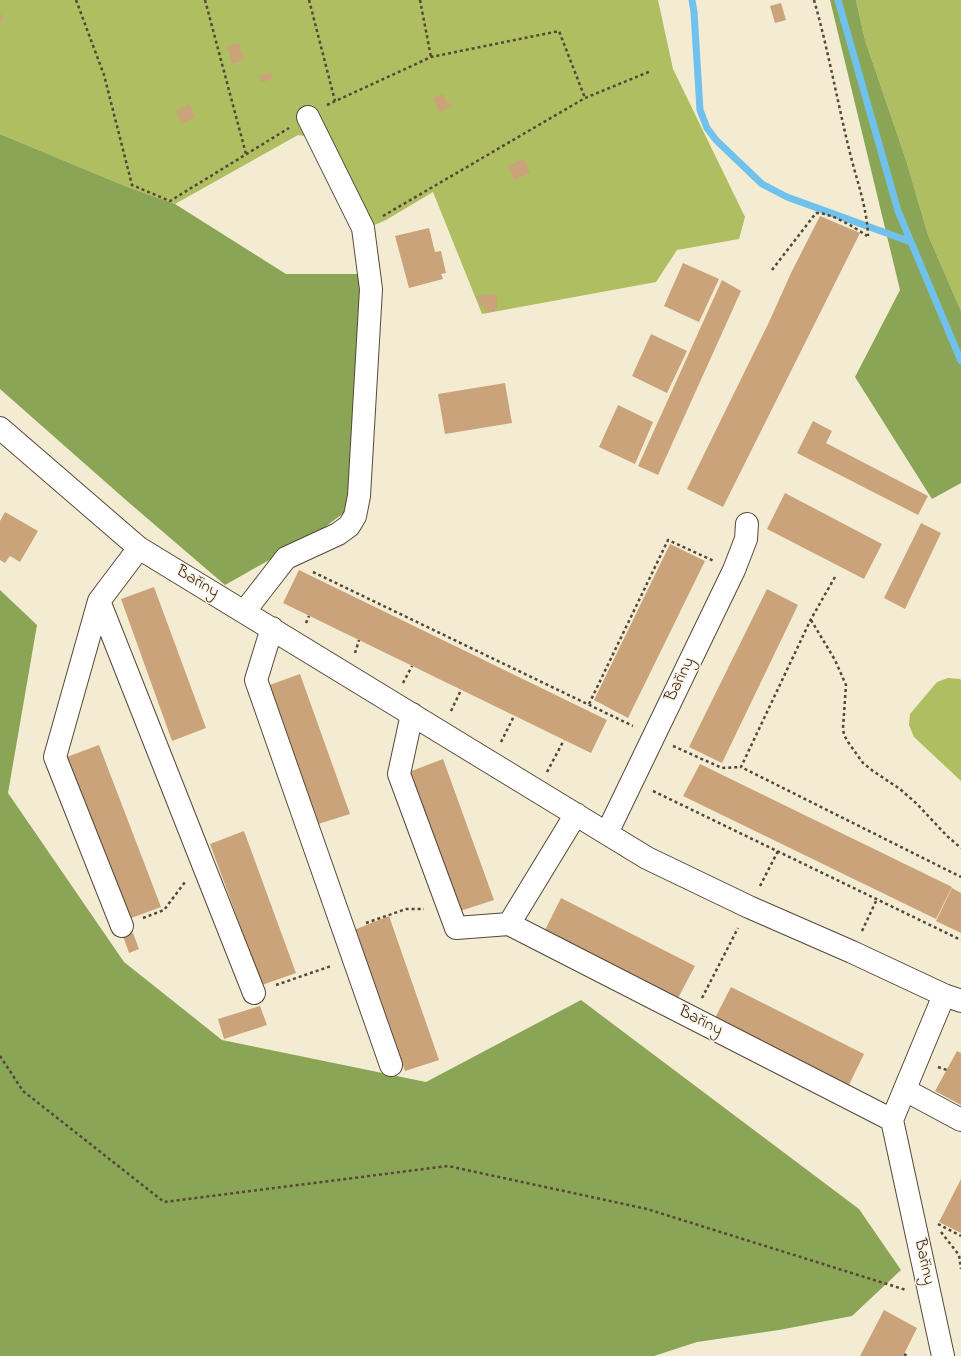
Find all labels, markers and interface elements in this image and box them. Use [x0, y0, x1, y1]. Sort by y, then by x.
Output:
street label: Bařiny [172, 562, 222, 604]
street label: Bařiny [662, 655, 700, 705]
street label: Bařiny [675, 1002, 725, 1042]
street label: Bařiny [908, 1237, 938, 1287]

